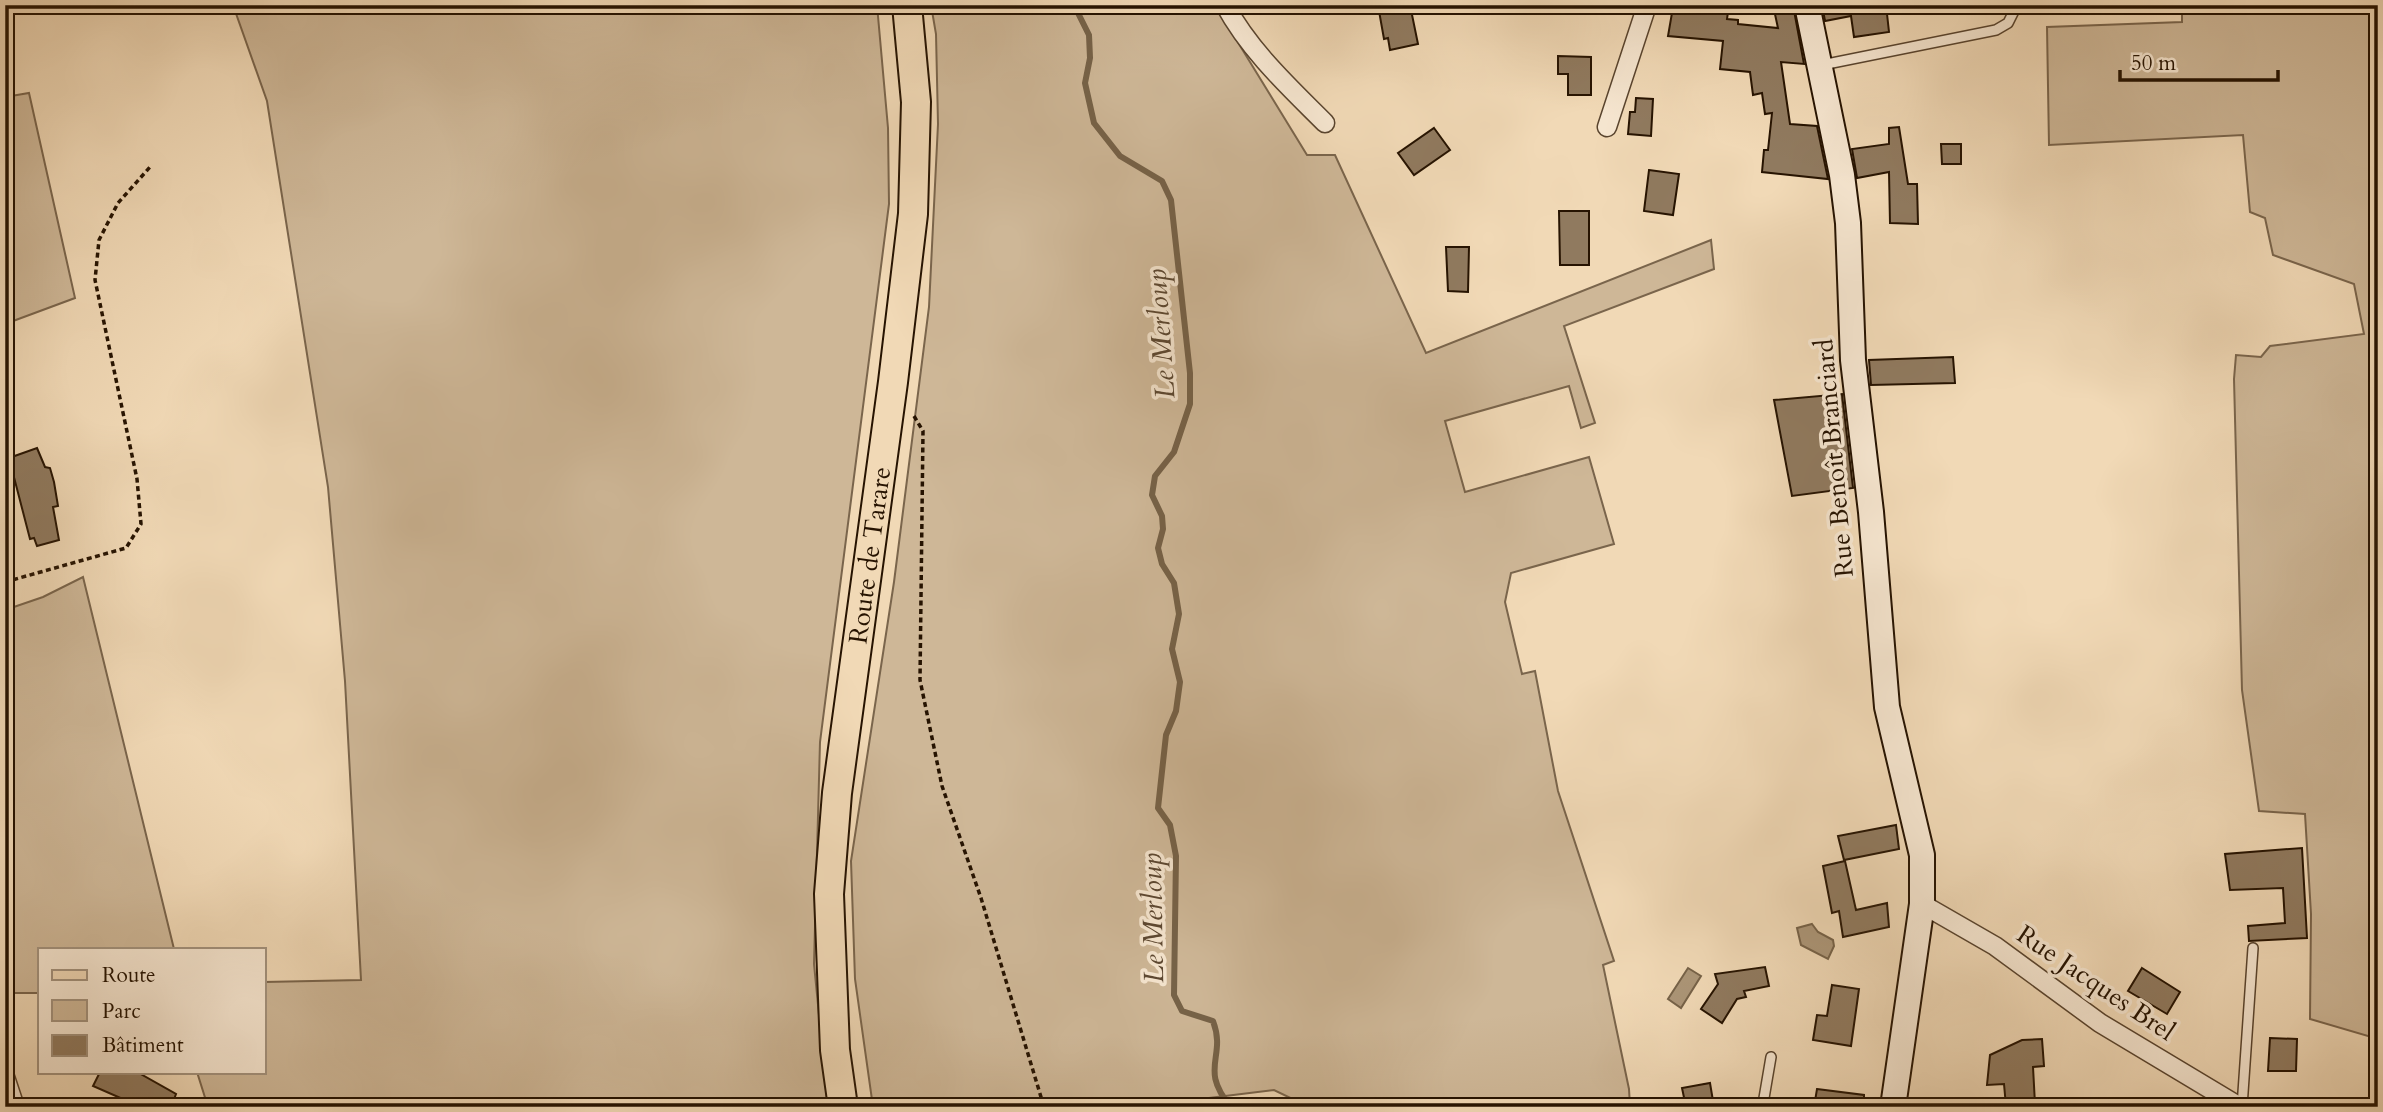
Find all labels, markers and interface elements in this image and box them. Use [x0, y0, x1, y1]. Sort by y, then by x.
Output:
scale bar [2120, 38, 2278, 82]
text: 50 m [2131, 49, 2176, 78]
water label: Le Merloup [1138, 268, 1184, 400]
street label: Rue Benoît Branciard [1806, 337, 1862, 579]
street label: Route de Tarare [840, 464, 899, 646]
water label: Le Merloup [1133, 853, 1173, 983]
street label: Rue Jacques Brel [2010, 917, 2182, 1049]
legend [38, 948, 266, 1074]
text: Route [102, 961, 156, 990]
text: Parc [102, 997, 141, 1026]
text: Bâtiment [102, 1031, 184, 1060]

